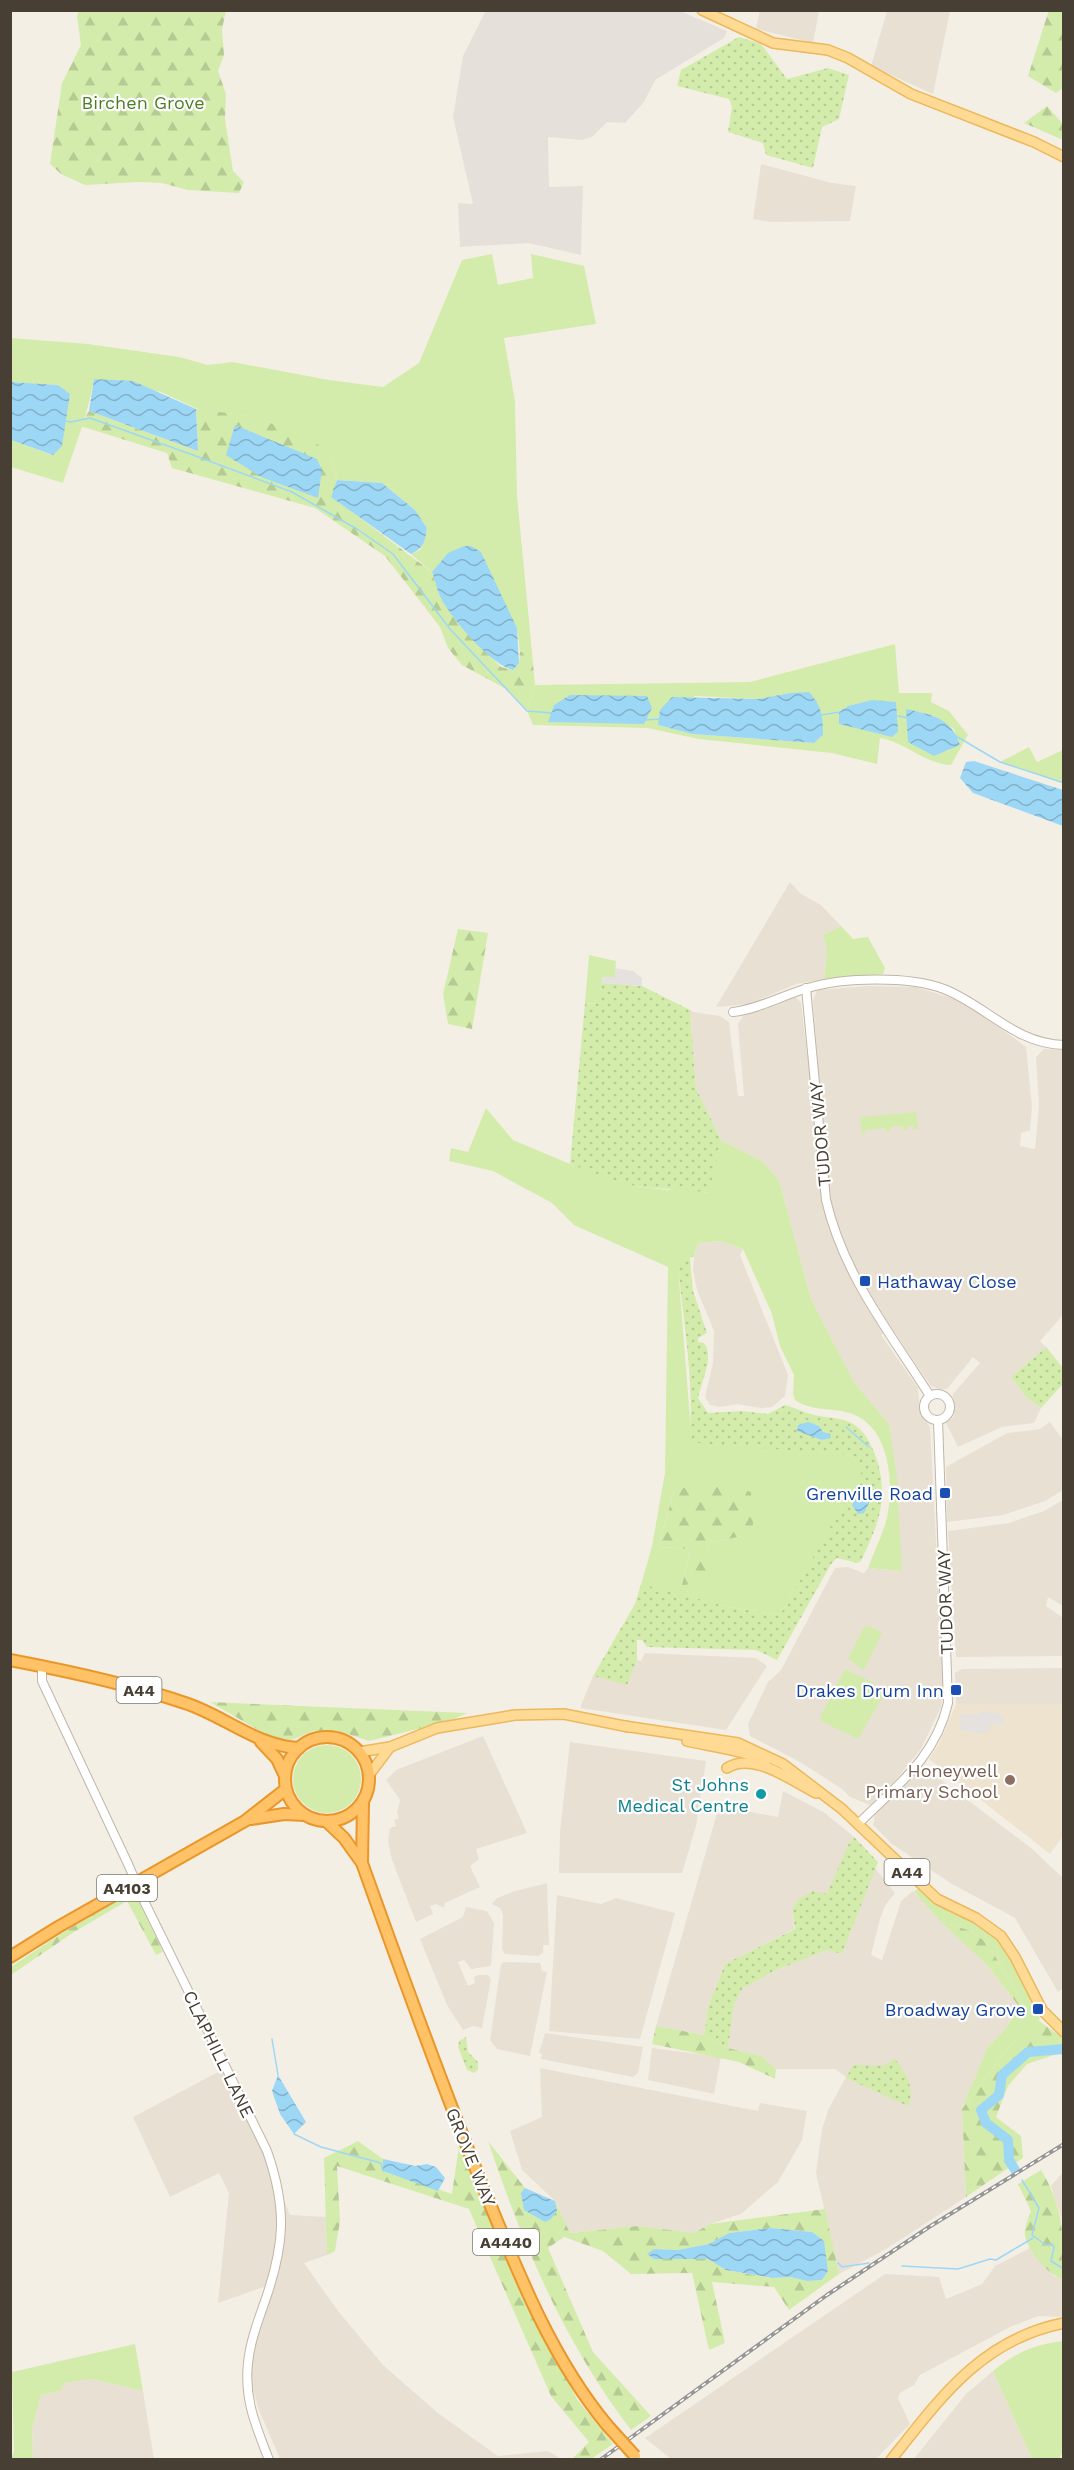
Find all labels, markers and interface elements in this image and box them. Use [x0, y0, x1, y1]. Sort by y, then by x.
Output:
park label: Birchen Grove [81, 92, 205, 113]
street label: TUDOR WAY [805, 1080, 835, 1187]
place label: Hathaway Close [877, 1271, 1017, 1292]
marker: Hathaway Close [858, 1274, 872, 1288]
place label: Grenville Road [806, 1483, 933, 1504]
marker: Grenville Road [938, 1486, 952, 1500]
street label: TUDOR WAY [933, 1548, 957, 1655]
road number: A44 [116, 1677, 162, 1703]
place label: Drakes Drum Inn [796, 1680, 944, 1701]
marker: Drakes Drum Inn [949, 1683, 963, 1697]
place label: Honeywell Primary School [865, 1760, 998, 1802]
marker: Honeywell Primary School [1003, 1773, 1017, 1787]
place label: St Johns Medical Centre [617, 1774, 749, 1816]
marker: St Johns Medical Centre [754, 1787, 768, 1801]
road number: A44 [884, 1859, 930, 1885]
road number: A4103 [97, 1875, 157, 1901]
street label: CLAPHILL LANE [179, 1987, 259, 2121]
place label: Broadway Grove [885, 1999, 1026, 2020]
marker: Broadway Grove [1031, 2002, 1045, 2016]
street label: GROVE WAY [442, 2105, 501, 2210]
road number: A4440 [473, 2229, 539, 2255]

